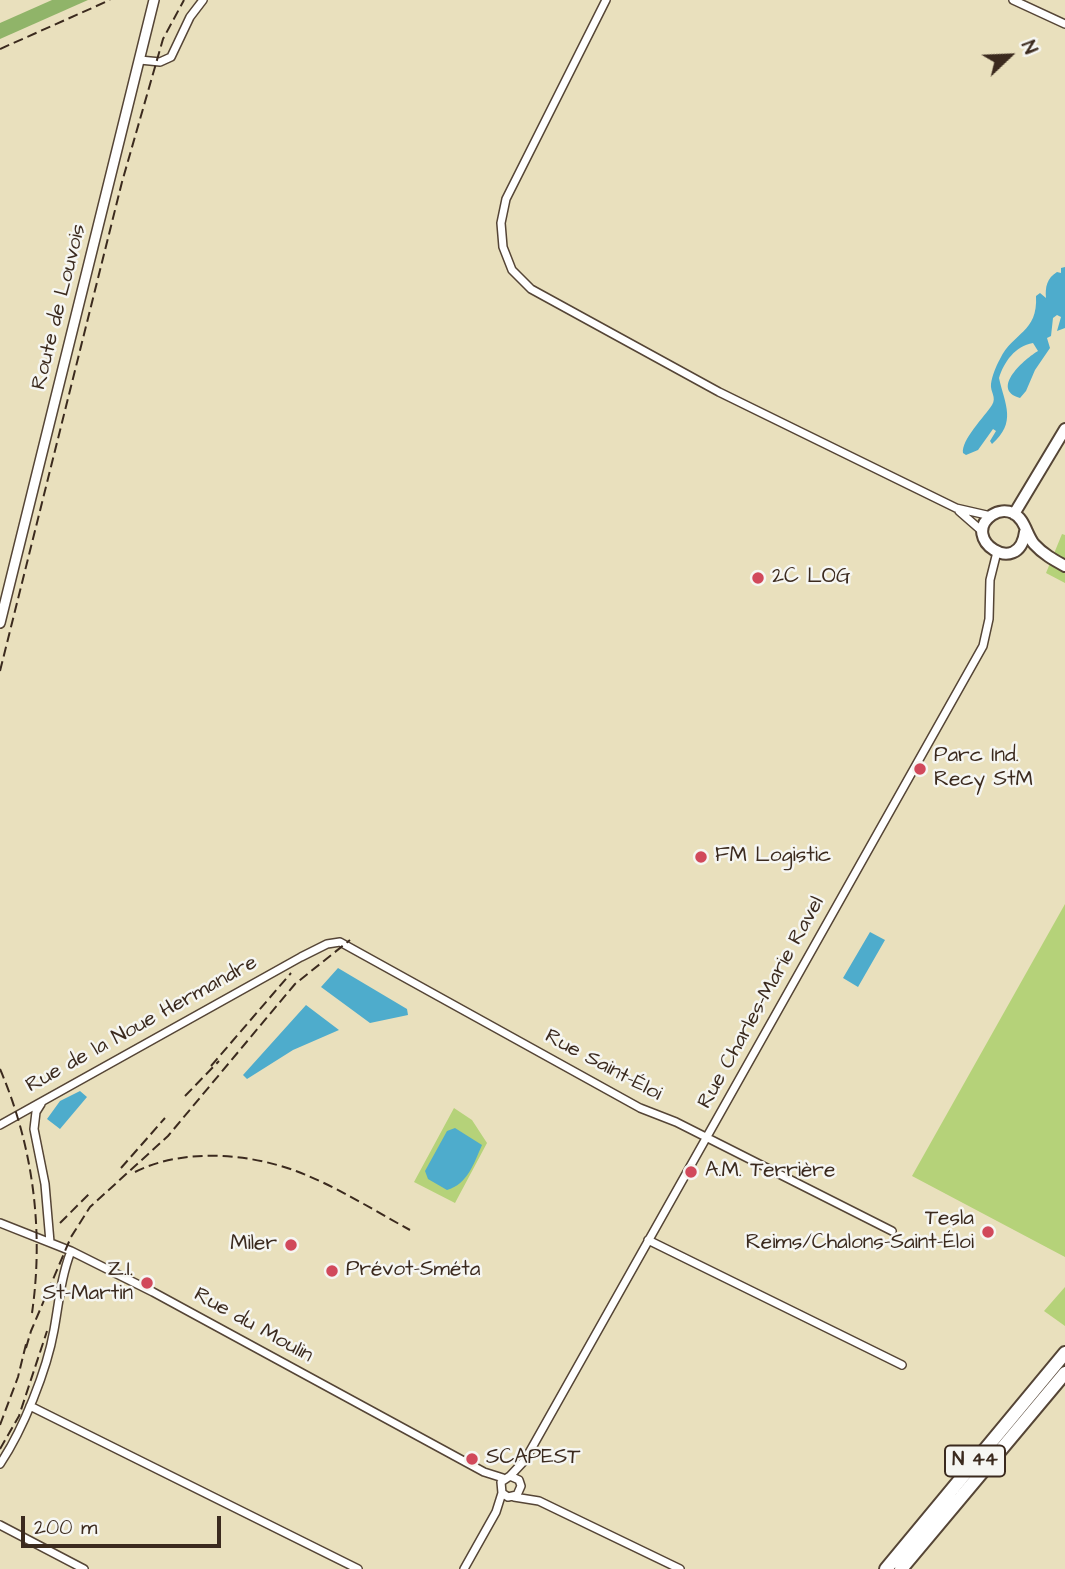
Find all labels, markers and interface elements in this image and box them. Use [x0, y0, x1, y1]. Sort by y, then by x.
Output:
north arrow [974, 21, 1044, 91]
text: N [1014, 37, 1044, 58]
street label: Route de Louvois [27, 222, 93, 392]
place label: 2C LOG [772, 565, 850, 591]
marker: 2C LOG [750, 570, 766, 586]
place label: Parc Ind. Recy StM [934, 744, 1033, 794]
marker: Parc Ind. Recy StM [912, 761, 928, 777]
place label: FM Logistic [715, 844, 831, 870]
marker: FM Logistic [693, 849, 709, 865]
street label: Rue Charles-Marie Ravel [693, 893, 831, 1113]
street label: Rue de la Noue Hermandre [22, 951, 262, 1099]
street label: Rue Saint-Éloi [540, 1025, 666, 1107]
place label: A.M. Terrière [705, 1159, 835, 1185]
marker: A.M. Terrière [683, 1164, 699, 1180]
place label: Tesla Reims/Chalons-Saint-Éloi [746, 1207, 974, 1257]
marker: Tesla Reims/Chalons-Saint-Éloi [980, 1224, 996, 1240]
place label: Miler [230, 1232, 277, 1258]
marker: Miler [283, 1237, 299, 1253]
place label: Z.I. St-Martin [43, 1258, 133, 1308]
place label: Prévot-Sméta [346, 1258, 480, 1284]
marker: Prévot-Sméta [324, 1263, 340, 1279]
marker: Z.I. St-Martin [139, 1275, 155, 1291]
street label: Rue du Moulin [189, 1283, 317, 1369]
place label: SCAPEST [486, 1446, 580, 1472]
road number: N 44 [945, 1446, 1005, 1476]
marker: SCAPEST [464, 1451, 480, 1467]
scale bar [24, 1502, 224, 1546]
text: 200 m [34, 1513, 97, 1542]

